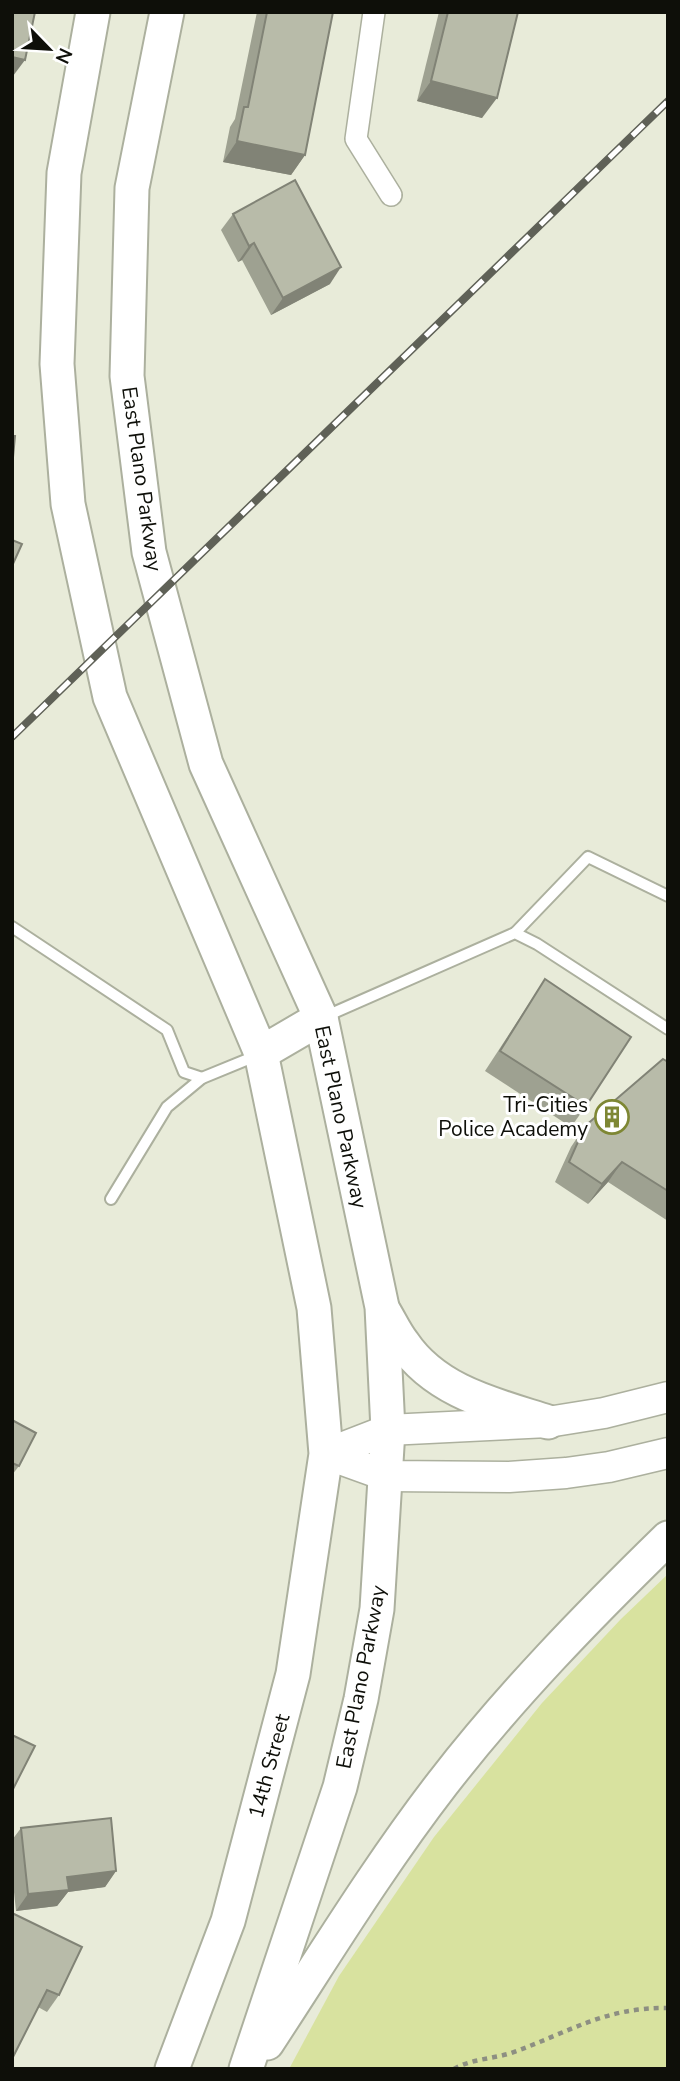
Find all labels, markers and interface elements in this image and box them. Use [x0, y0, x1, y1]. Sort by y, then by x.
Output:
north arrow [14, 14, 84, 84]
text: N [49, 44, 78, 68]
street label: East Plano Parkway [115, 385, 169, 573]
street label: East Plano Parkway [308, 1023, 374, 1211]
place label: Tri-Cities Police Academy [438, 1091, 588, 1143]
building icon: Tri-Cities Police Academy [593, 1098, 631, 1136]
street label: East Plano Parkway [329, 1583, 393, 1771]
street label: 14th Street [242, 1710, 297, 1821]

